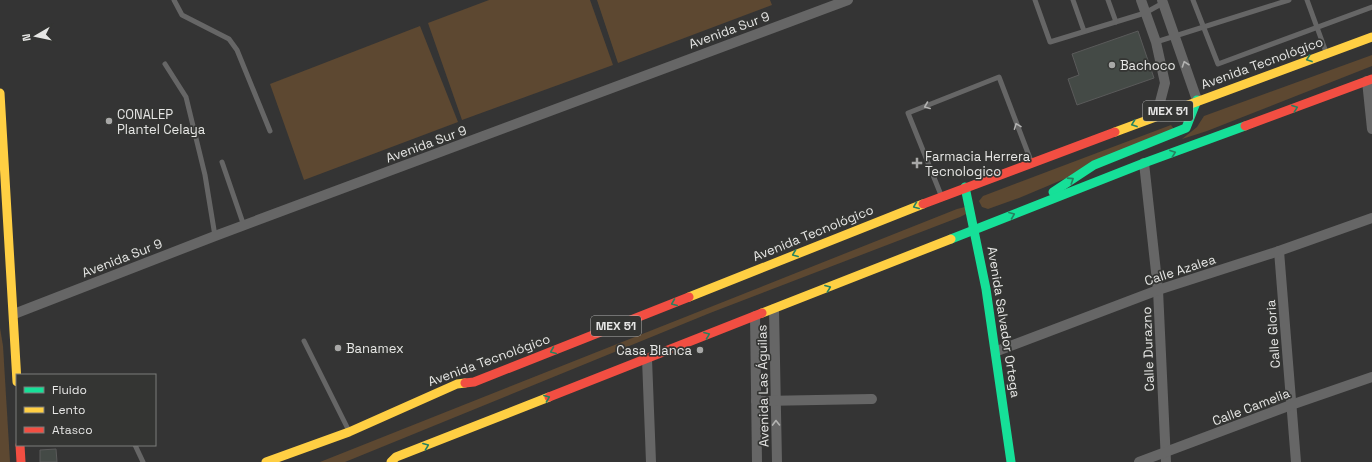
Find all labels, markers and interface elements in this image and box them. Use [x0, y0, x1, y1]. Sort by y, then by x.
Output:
street label: Avenida Sur 9 [686, 7, 772, 52]
north arrow [16, 16, 56, 56]
text: N [19, 33, 34, 42]
street label: Avenida Tecnológico [1199, 33, 1325, 93]
one-way arrow [1305, 55, 1312, 63]
place label: Bachoco [1120, 57, 1175, 74]
marker: Bachoco [1107, 60, 1117, 70]
one-way arrow [1181, 60, 1189, 67]
one-way arrow [923, 101, 930, 109]
road number: MEX 51 [1143, 101, 1193, 121]
one-way arrow [1291, 104, 1298, 112]
place label: CONALEP Plantel Celaya [117, 106, 206, 138]
marker: CONALEP Plantel Celaya [104, 116, 114, 126]
one-way arrow [1131, 119, 1138, 127]
street label: Avenida Sur 9 [383, 121, 469, 166]
one-way arrow [1014, 122, 1022, 129]
place label: Farmacia Herrera Tecnologico [925, 148, 1031, 180]
one-way arrow [1169, 149, 1176, 157]
marker: Farmacia Herrera Tecnologico [912, 158, 922, 168]
one-way arrow [1067, 178, 1074, 185]
street label: Avenida Tecnológico [750, 201, 876, 265]
one-way arrow [912, 202, 919, 210]
one-way arrow [1009, 212, 1016, 220]
street label: Avenida Sur 9 [79, 235, 165, 281]
street label: Avenida Salvador Ortega [984, 245, 1024, 399]
one-way arrow [791, 250, 798, 258]
street label: Calle Azalea [1142, 250, 1218, 289]
one-way arrow [824, 284, 831, 292]
one-way arrow [671, 298, 678, 306]
street label: Calle Gloria [1262, 299, 1284, 369]
street label: Calle Durazno [1138, 306, 1158, 392]
road number: MEX 51 [591, 316, 641, 336]
street label: Avenida Las Águilas [753, 325, 773, 447]
street label: Avenida Tecnológico [426, 330, 552, 390]
one-way arrow [703, 332, 710, 340]
place label: Banamex [346, 340, 404, 357]
place label: Casa Blanca [616, 342, 693, 359]
marker: Banamex [333, 343, 343, 353]
marker: Casa Blanca [695, 345, 705, 355]
one-way arrow [550, 346, 557, 354]
legend [16, 374, 156, 446]
text: Fluido [52, 382, 87, 398]
street label: Calle Camelia [1210, 384, 1293, 430]
one-way arrow [543, 395, 550, 403]
text: Lento [52, 402, 86, 418]
one-way arrow [772, 420, 780, 426]
text: Atasco [52, 422, 93, 438]
one-way arrow [422, 442, 429, 450]

